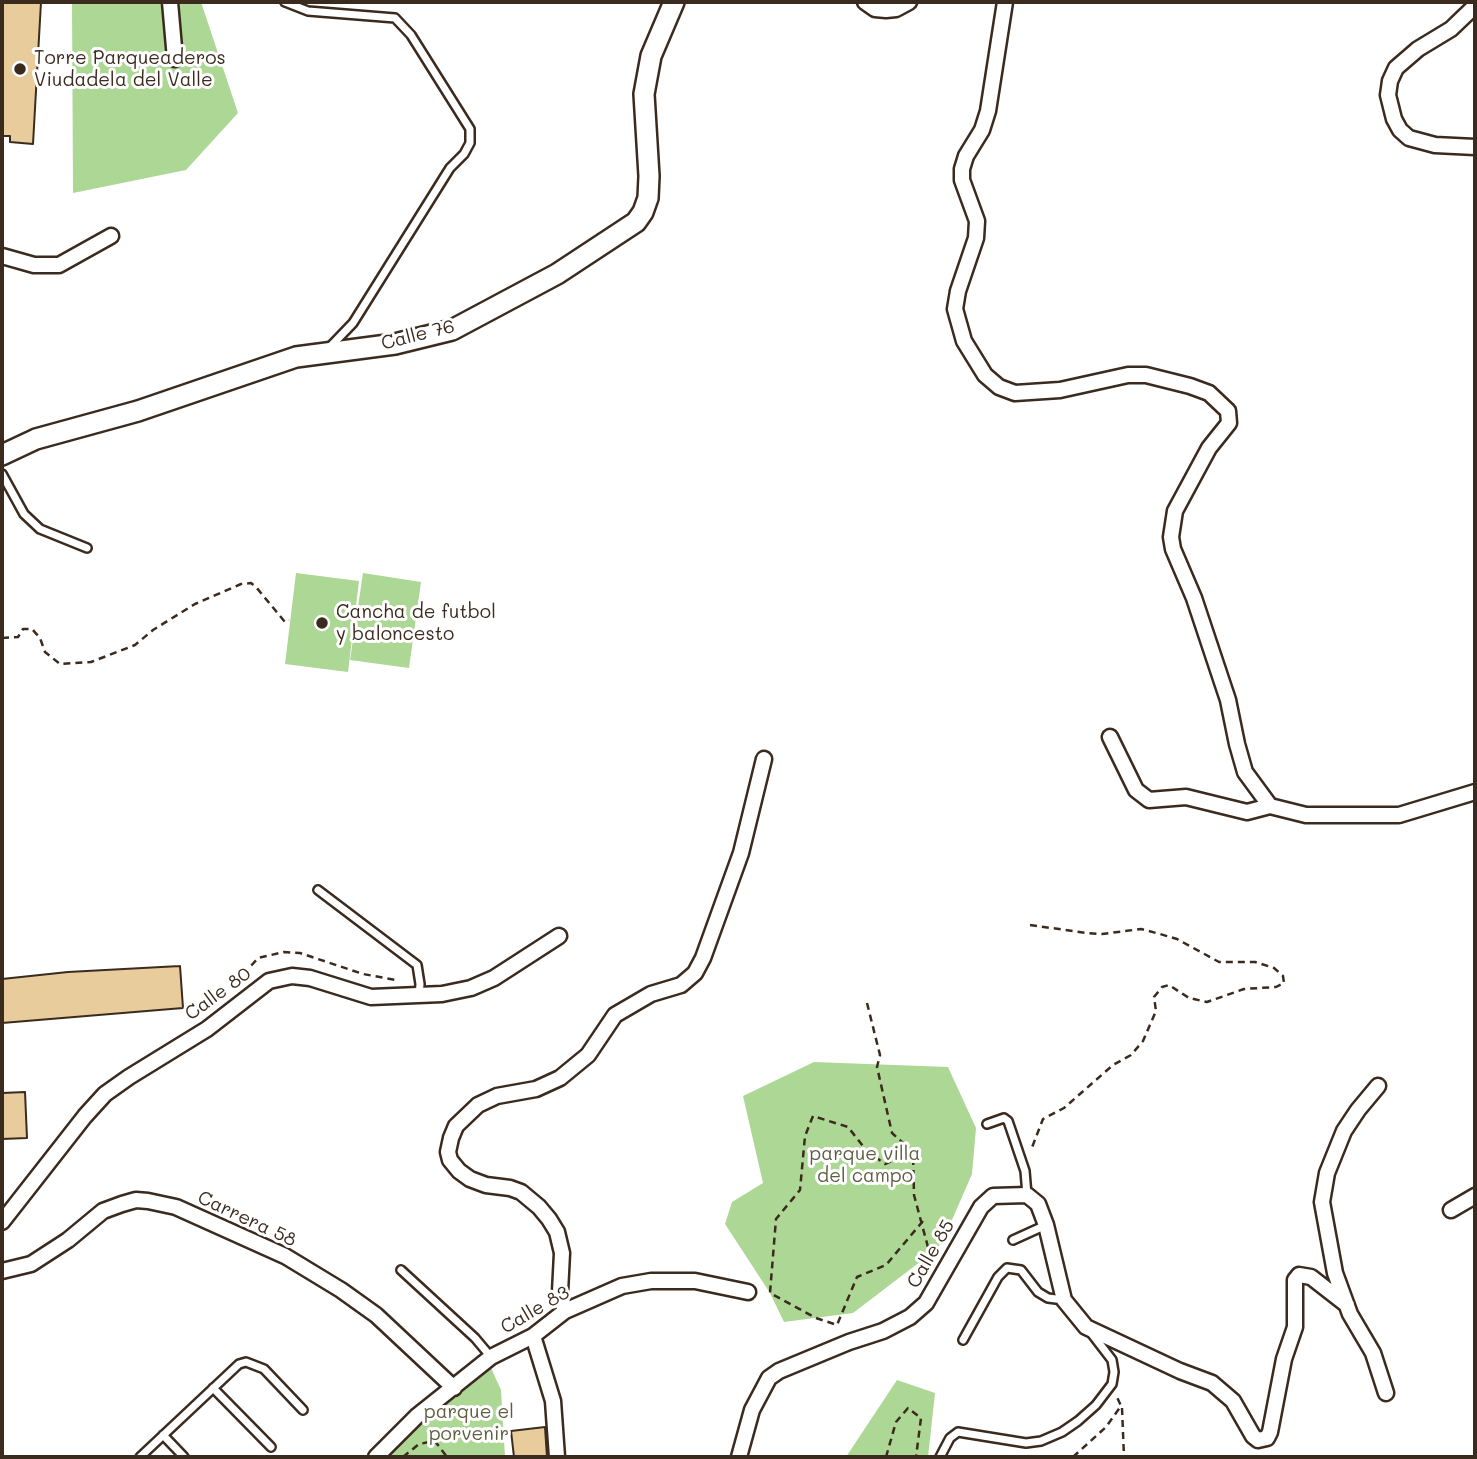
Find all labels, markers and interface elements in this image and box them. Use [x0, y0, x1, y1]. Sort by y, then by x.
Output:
place label: Torre Parqueaderos Viudadela del Valle [34, 47, 226, 91]
marker: Torre Parqueaderos Viudadela del Valle [12, 61, 28, 77]
street label: Calle 76 [379, 315, 457, 355]
place label: Cancha de futbol y baloncesto [336, 601, 496, 645]
marker: Cancha de futbol y baloncesto [314, 615, 330, 631]
street label: Calle 80 [181, 962, 255, 1026]
park label: parque villa del campo [810, 1143, 920, 1187]
street label: Carrera 58 [194, 1186, 300, 1252]
street label: Calle 85 [902, 1216, 960, 1292]
street label: Calle 83 [497, 1281, 573, 1339]
park label: parque el porvenir [424, 1401, 514, 1445]

